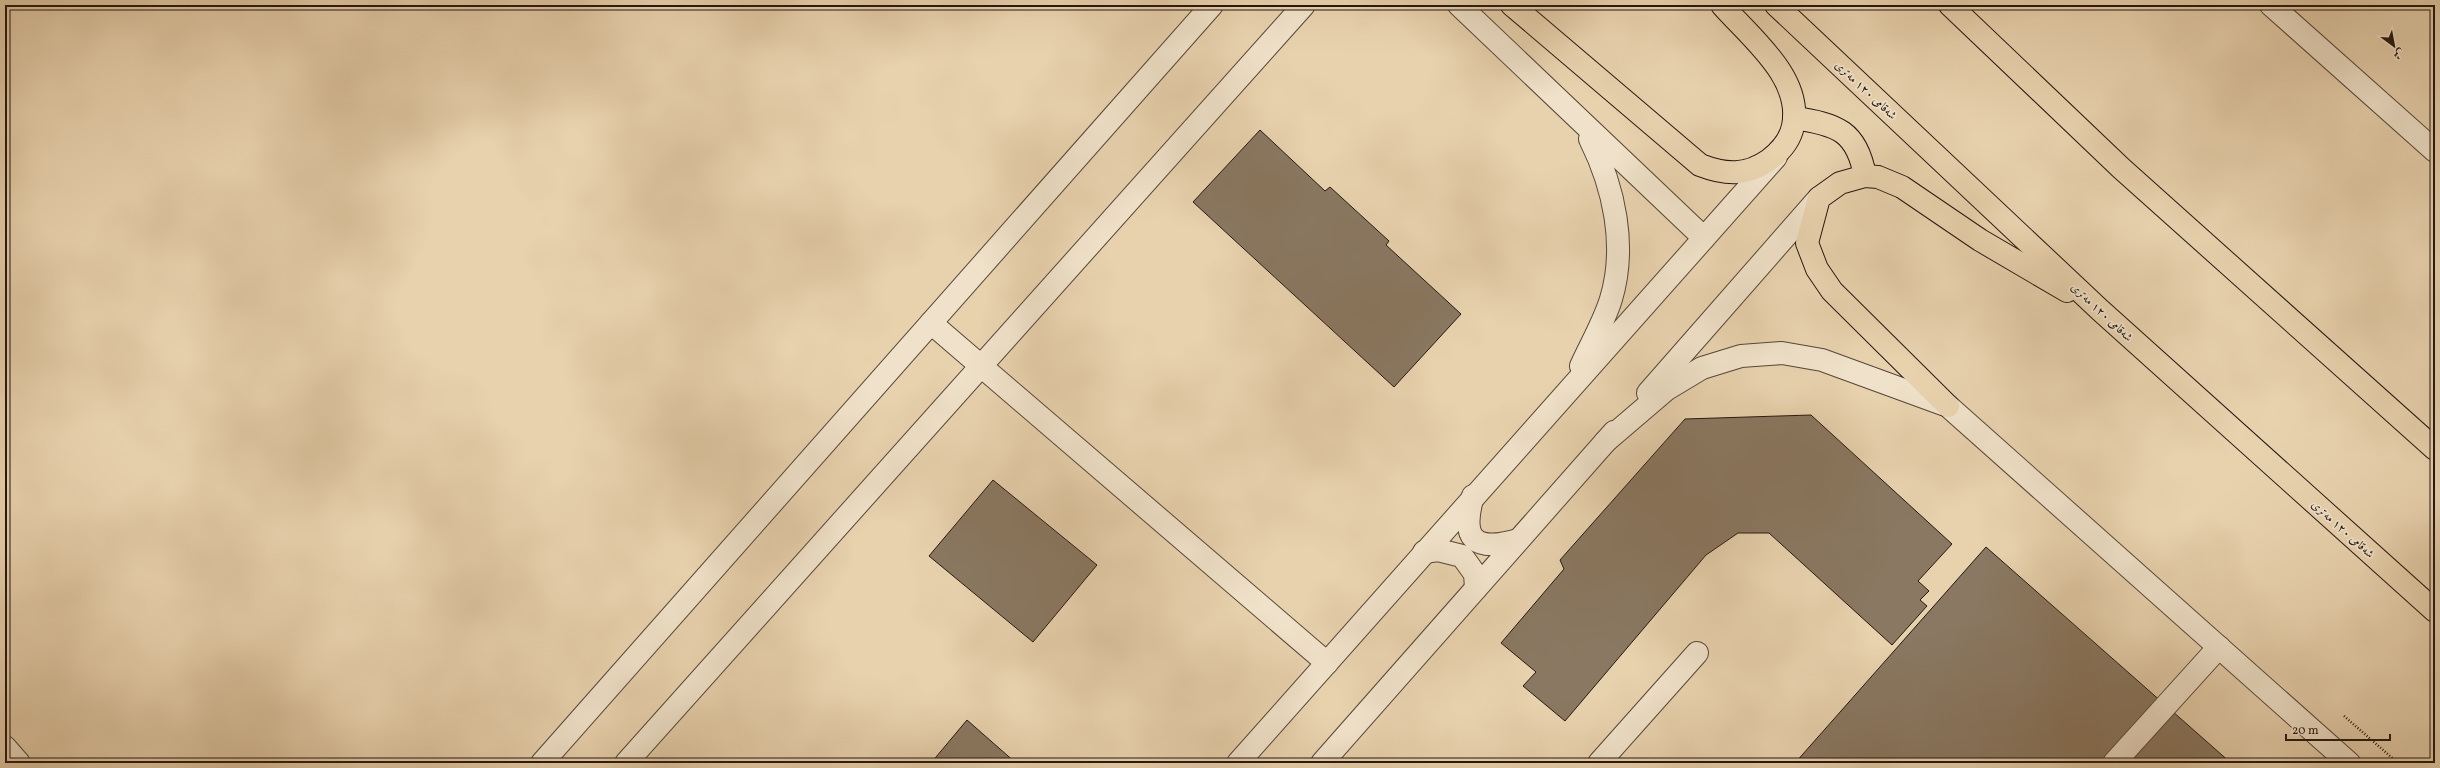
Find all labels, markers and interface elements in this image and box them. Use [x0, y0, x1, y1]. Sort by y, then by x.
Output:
north arrow [2374, 26, 2414, 66]
text: ش [2390, 44, 2407, 63]
street label: شەقامی ١٢٠ مەتری [1831, 58, 1900, 124]
street label: شەقامی ١٢٠ مەتری [2067, 280, 2136, 346]
street label: شەقامی ١٢٠ مەتری [2307, 497, 2377, 562]
scale bar [2286, 716, 2390, 742]
text: 20 m [2292, 723, 2319, 739]

